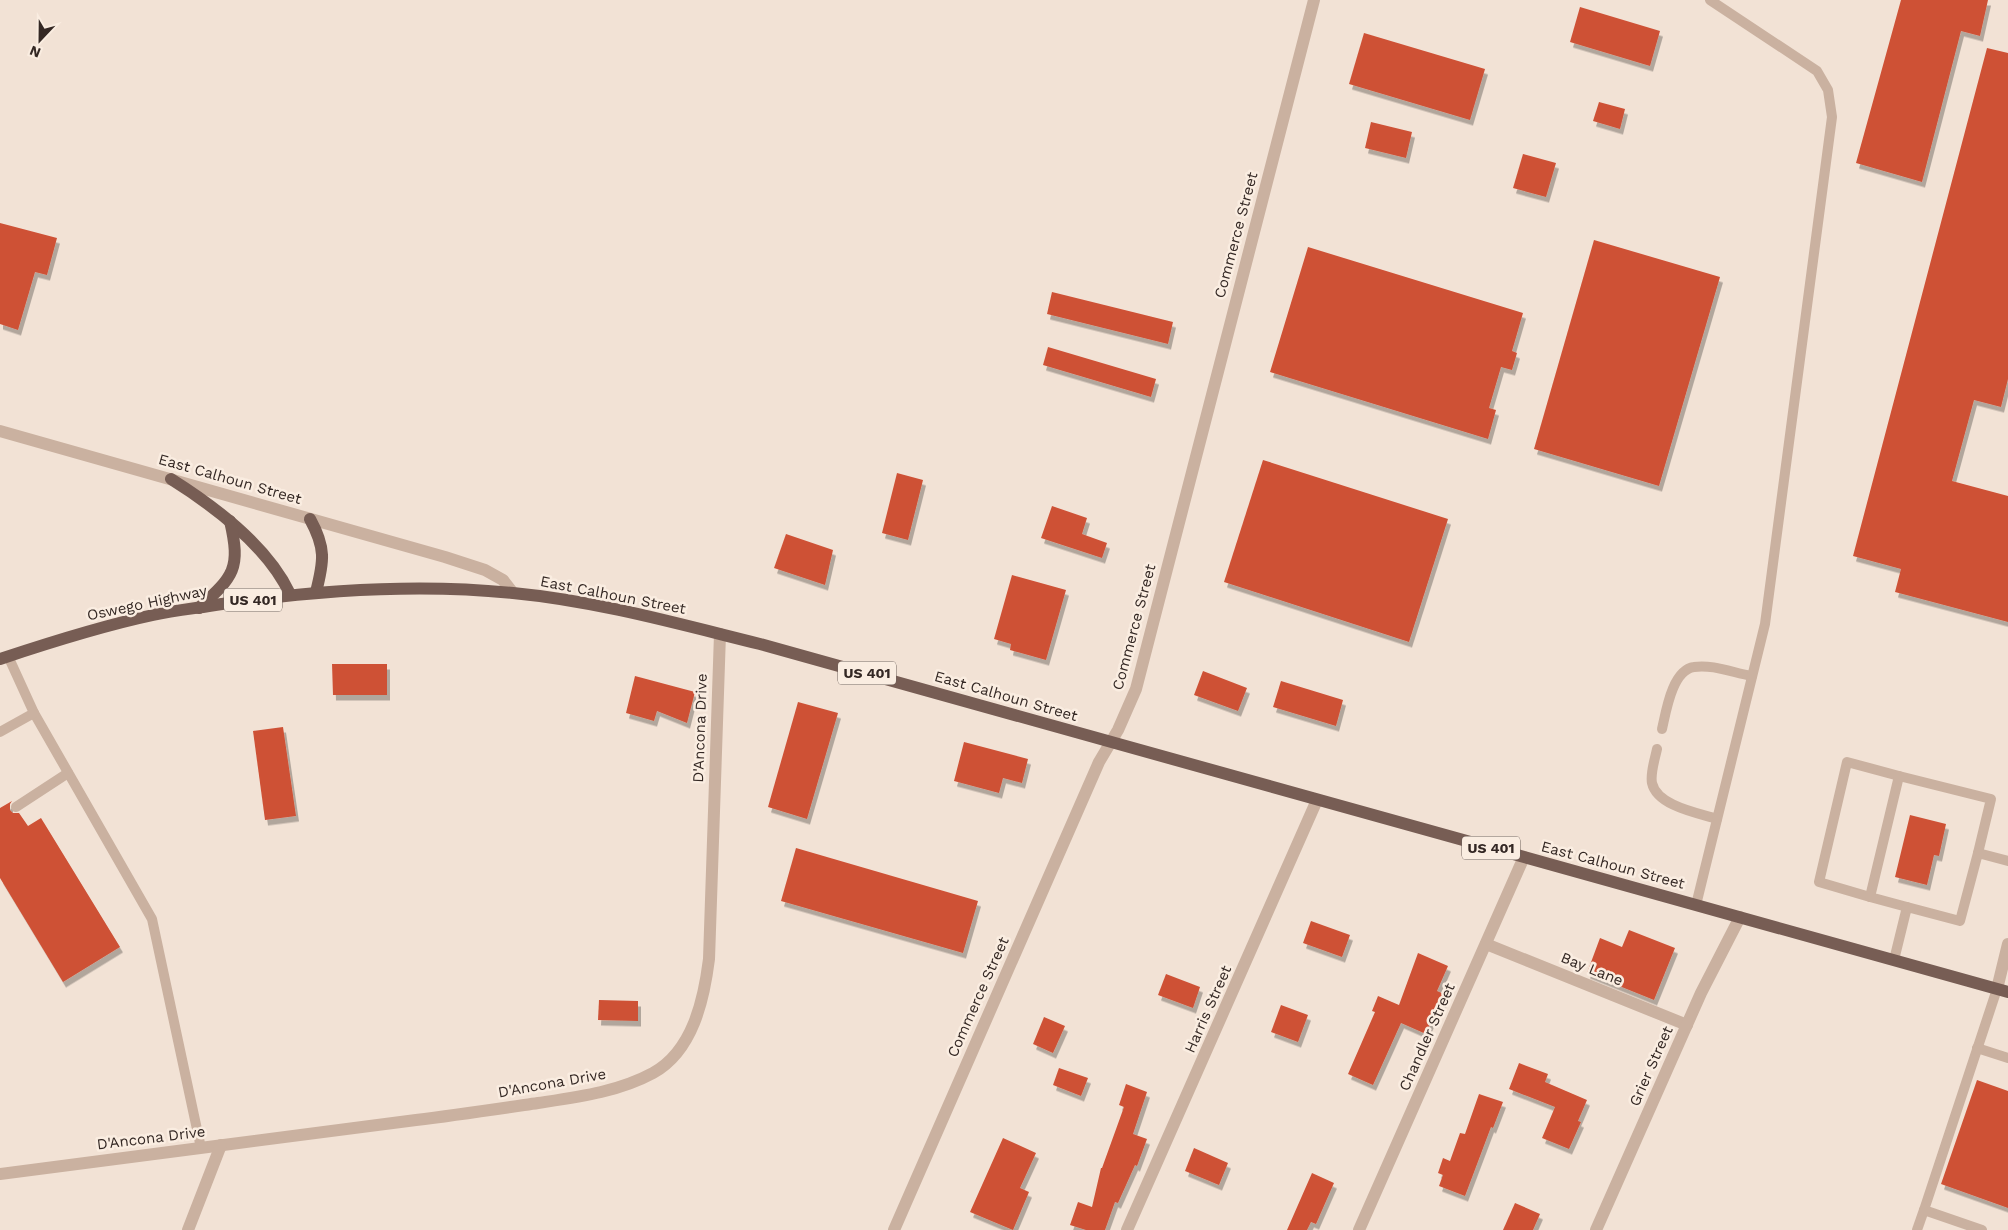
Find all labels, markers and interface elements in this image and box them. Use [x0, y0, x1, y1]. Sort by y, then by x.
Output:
north arrow [15, 15, 65, 65]
text: N [27, 43, 43, 61]
street label: Commerce Street [1211, 169, 1262, 300]
street label: East Calhoun Street [156, 450, 304, 508]
street label: Commerce Street [1109, 561, 1160, 692]
street label: East Calhoun Street [539, 572, 688, 618]
street label: Oswego Highway [85, 581, 209, 624]
road number: US 401 [224, 588, 282, 612]
road number: US 401 [838, 661, 896, 684]
street label: East Calhoun Street [932, 667, 1080, 725]
street label: D'Ancona Drive [689, 673, 711, 783]
road number: US 401 [1462, 836, 1520, 860]
street label: East Calhoun Street [1539, 837, 1687, 893]
street label: Commerce Street [943, 933, 1013, 1060]
street label: Bay Lane [1558, 948, 1626, 990]
street label: Harris Street [1181, 962, 1236, 1056]
street label: Chandler Street [1395, 980, 1459, 1094]
street label: Grier Street [1625, 1023, 1677, 1109]
street label: D'Ancona Drive [497, 1065, 607, 1101]
street label: D'Ancona Drive [96, 1122, 206, 1154]

